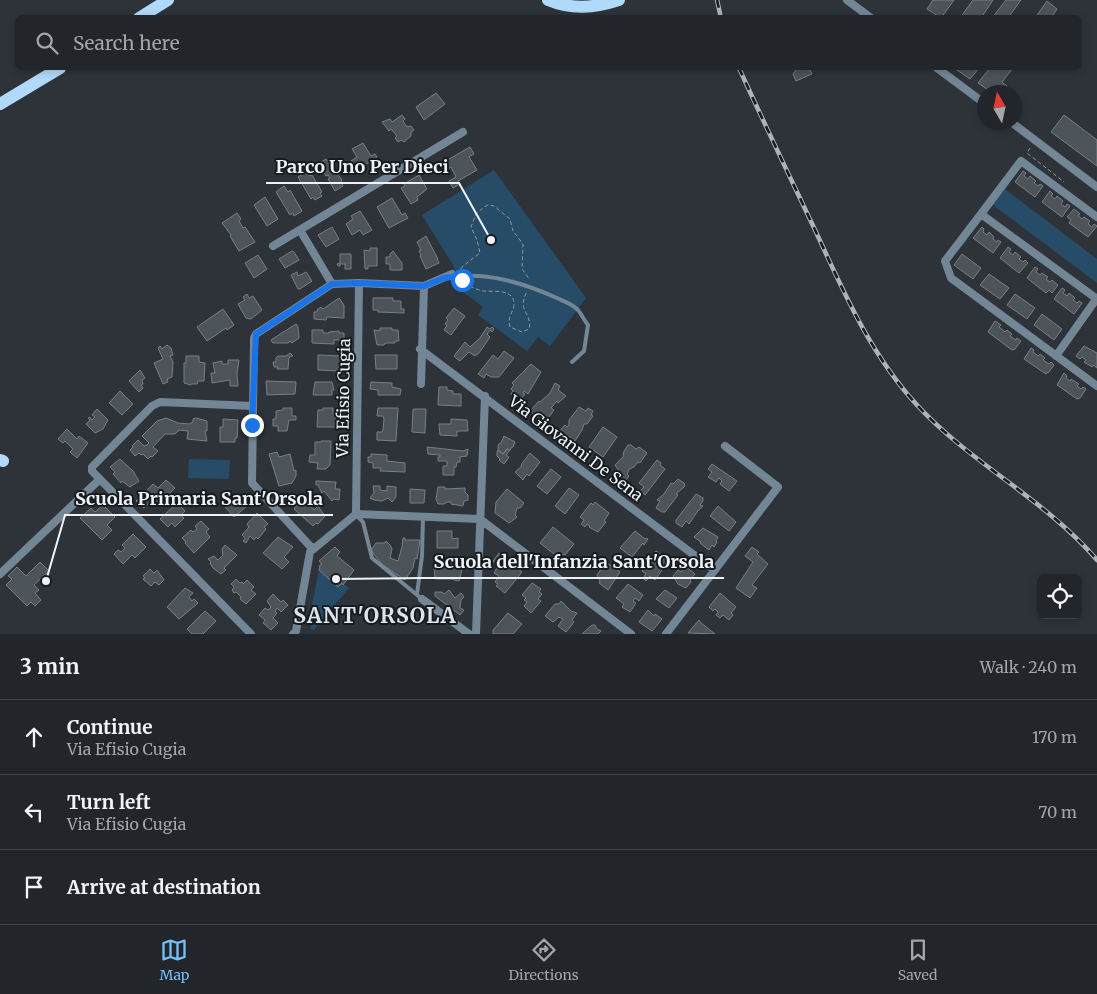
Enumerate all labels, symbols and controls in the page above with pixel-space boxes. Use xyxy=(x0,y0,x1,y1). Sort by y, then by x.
search box xyxy=(15,15,1082,70)
icon: search xyxy=(33,29,61,57)
text: Search here xyxy=(73,31,180,55)
north arrow xyxy=(977,85,1022,130)
callout: Parco Uno Per Dieci xyxy=(266,150,459,183)
text: Parco Uno Per Dieci xyxy=(275,155,449,178)
route start xyxy=(451,269,474,292)
street label: Via Efisio Cugia xyxy=(332,338,354,459)
street label: Via Giovanni De Sena xyxy=(504,390,648,505)
route end xyxy=(241,414,264,437)
callout: Scuola Primaria Sant'Orsola xyxy=(65,482,333,515)
text: Scuola Primaria Sant'Orsola xyxy=(75,487,323,510)
callout: Scuola dell'Infanzia Sant'Orsola xyxy=(423,545,724,578)
text: Scuola dell'Infanzia Sant'Orsola xyxy=(434,550,714,573)
map controls xyxy=(1037,574,1082,619)
button: locate xyxy=(1037,574,1082,619)
district label: SANT'ORSOLA xyxy=(293,602,457,629)
text: 3 min xyxy=(20,653,79,680)
text: Walk · 240 m xyxy=(980,657,1077,677)
text: Continue xyxy=(67,715,153,739)
icon: ahead xyxy=(20,723,48,751)
text: 170 m xyxy=(1032,727,1077,747)
text: Via Efisio Cugia xyxy=(67,739,186,759)
text: Turn left xyxy=(67,790,151,814)
icon: left xyxy=(20,798,48,826)
text: 70 m xyxy=(1038,802,1077,822)
text: Via Efisio Cugia xyxy=(67,814,186,834)
icon: arrive xyxy=(20,873,48,901)
text: Arrive at destination xyxy=(67,875,261,899)
tab: Map xyxy=(160,936,189,984)
tab: Directions xyxy=(509,936,579,984)
tab: Saved xyxy=(898,936,937,984)

